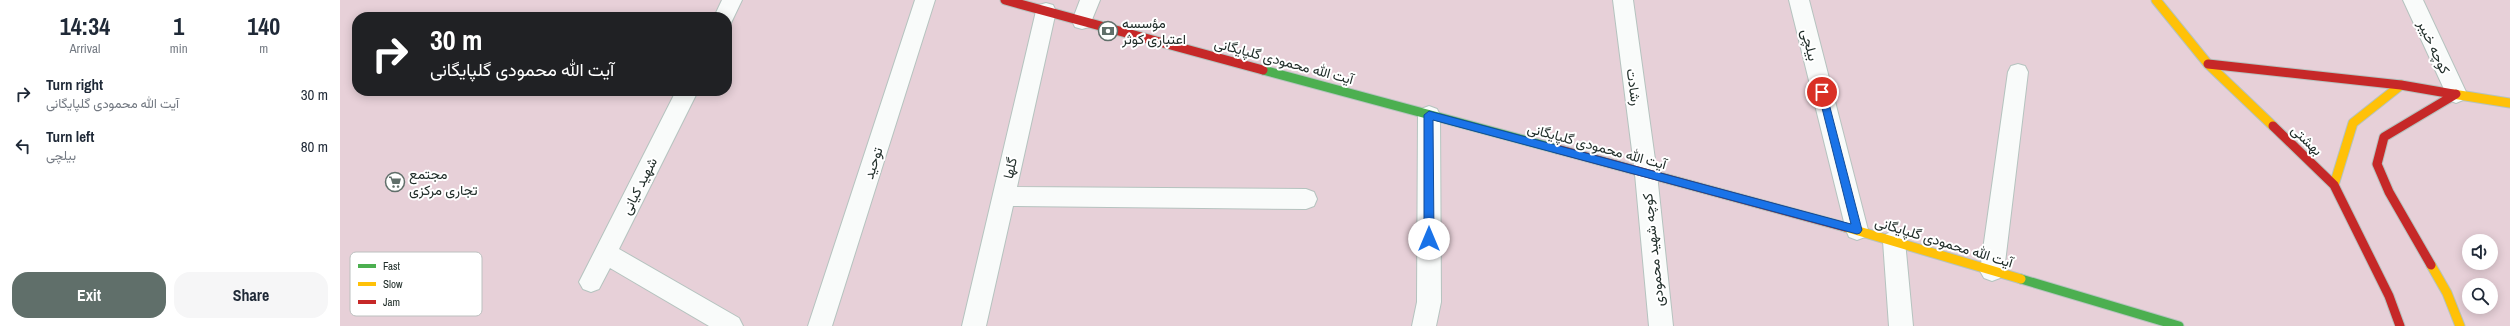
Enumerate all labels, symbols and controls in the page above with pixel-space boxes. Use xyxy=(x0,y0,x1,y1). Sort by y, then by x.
text: 14:34 xyxy=(60,10,110,42)
text: 1 xyxy=(173,10,184,42)
text: 140 xyxy=(247,10,280,42)
place label: مؤسسه اعتباری کوثر xyxy=(1121,14,1186,48)
street label: کوچه خیبر xyxy=(2412,16,2454,77)
bank icon: مؤسسه اعتباری کوثر xyxy=(1097,20,1119,42)
text: 30 m xyxy=(430,21,482,59)
street label: بیلچی xyxy=(1796,27,1823,63)
icon: right xyxy=(364,28,416,80)
street label: آیت الله محمودی گلپایگانی xyxy=(1212,34,1357,90)
text: Arrival xyxy=(70,40,100,57)
text: min xyxy=(170,40,188,57)
text: m xyxy=(259,40,268,57)
text: آیت الله محمودی گلپایگانی xyxy=(430,57,614,82)
street label: رشادت xyxy=(1622,67,1646,107)
text: Turn right xyxy=(46,74,103,95)
pin xyxy=(1805,75,1839,109)
icon: arrive xyxy=(1811,81,1833,103)
icon: right xyxy=(12,83,34,105)
text: 30 m xyxy=(301,84,328,105)
text: آیت الله محمودی گلپایگانی xyxy=(46,95,179,112)
street label: آیت الله محمودی گلپایگانی xyxy=(1525,119,1670,175)
street label: بهشتی xyxy=(2287,121,2327,159)
text: Turn left xyxy=(46,126,94,147)
icon: left xyxy=(12,135,34,157)
text: 80 m xyxy=(301,136,328,157)
street label: توحید xyxy=(859,145,887,181)
text: بیلچی xyxy=(46,147,76,164)
street label: شهید کیانی xyxy=(617,154,661,218)
street label: گلها xyxy=(999,156,1021,180)
place label: مجتمع تجاری مرکزی xyxy=(409,165,477,199)
supermarket icon: مجتمع تجاری مرکزی xyxy=(384,171,406,193)
street label: کوچه شهید محمودی xyxy=(1638,192,1669,308)
street label: آیت الله محمودی گلپایگانی xyxy=(1873,212,2017,273)
position arrow xyxy=(1408,218,1450,260)
map controls xyxy=(2462,234,2498,314)
button: sound xyxy=(2462,234,2498,270)
legend xyxy=(350,252,482,316)
text: Fast xyxy=(383,259,401,273)
button: Exit xyxy=(12,272,166,318)
button: Share xyxy=(174,272,328,318)
text: Slow xyxy=(383,277,403,291)
button: search xyxy=(2462,278,2498,314)
text: Jam xyxy=(383,295,400,309)

